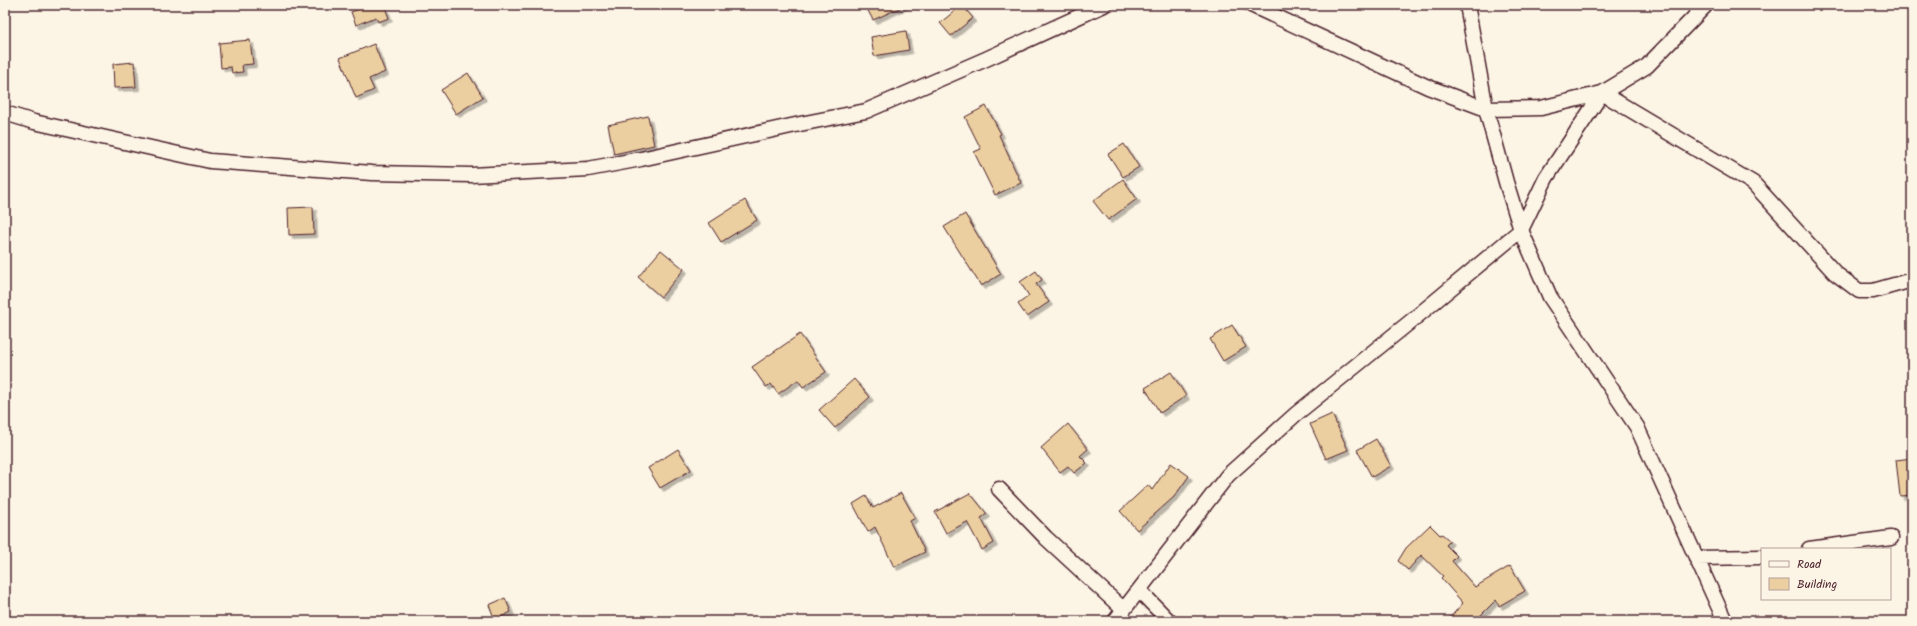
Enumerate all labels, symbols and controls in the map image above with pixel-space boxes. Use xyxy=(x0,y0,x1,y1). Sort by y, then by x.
legend xyxy=(1761,548,1891,600)
text: Road xyxy=(1797,555,1822,574)
text: Building xyxy=(1797,575,1837,594)

